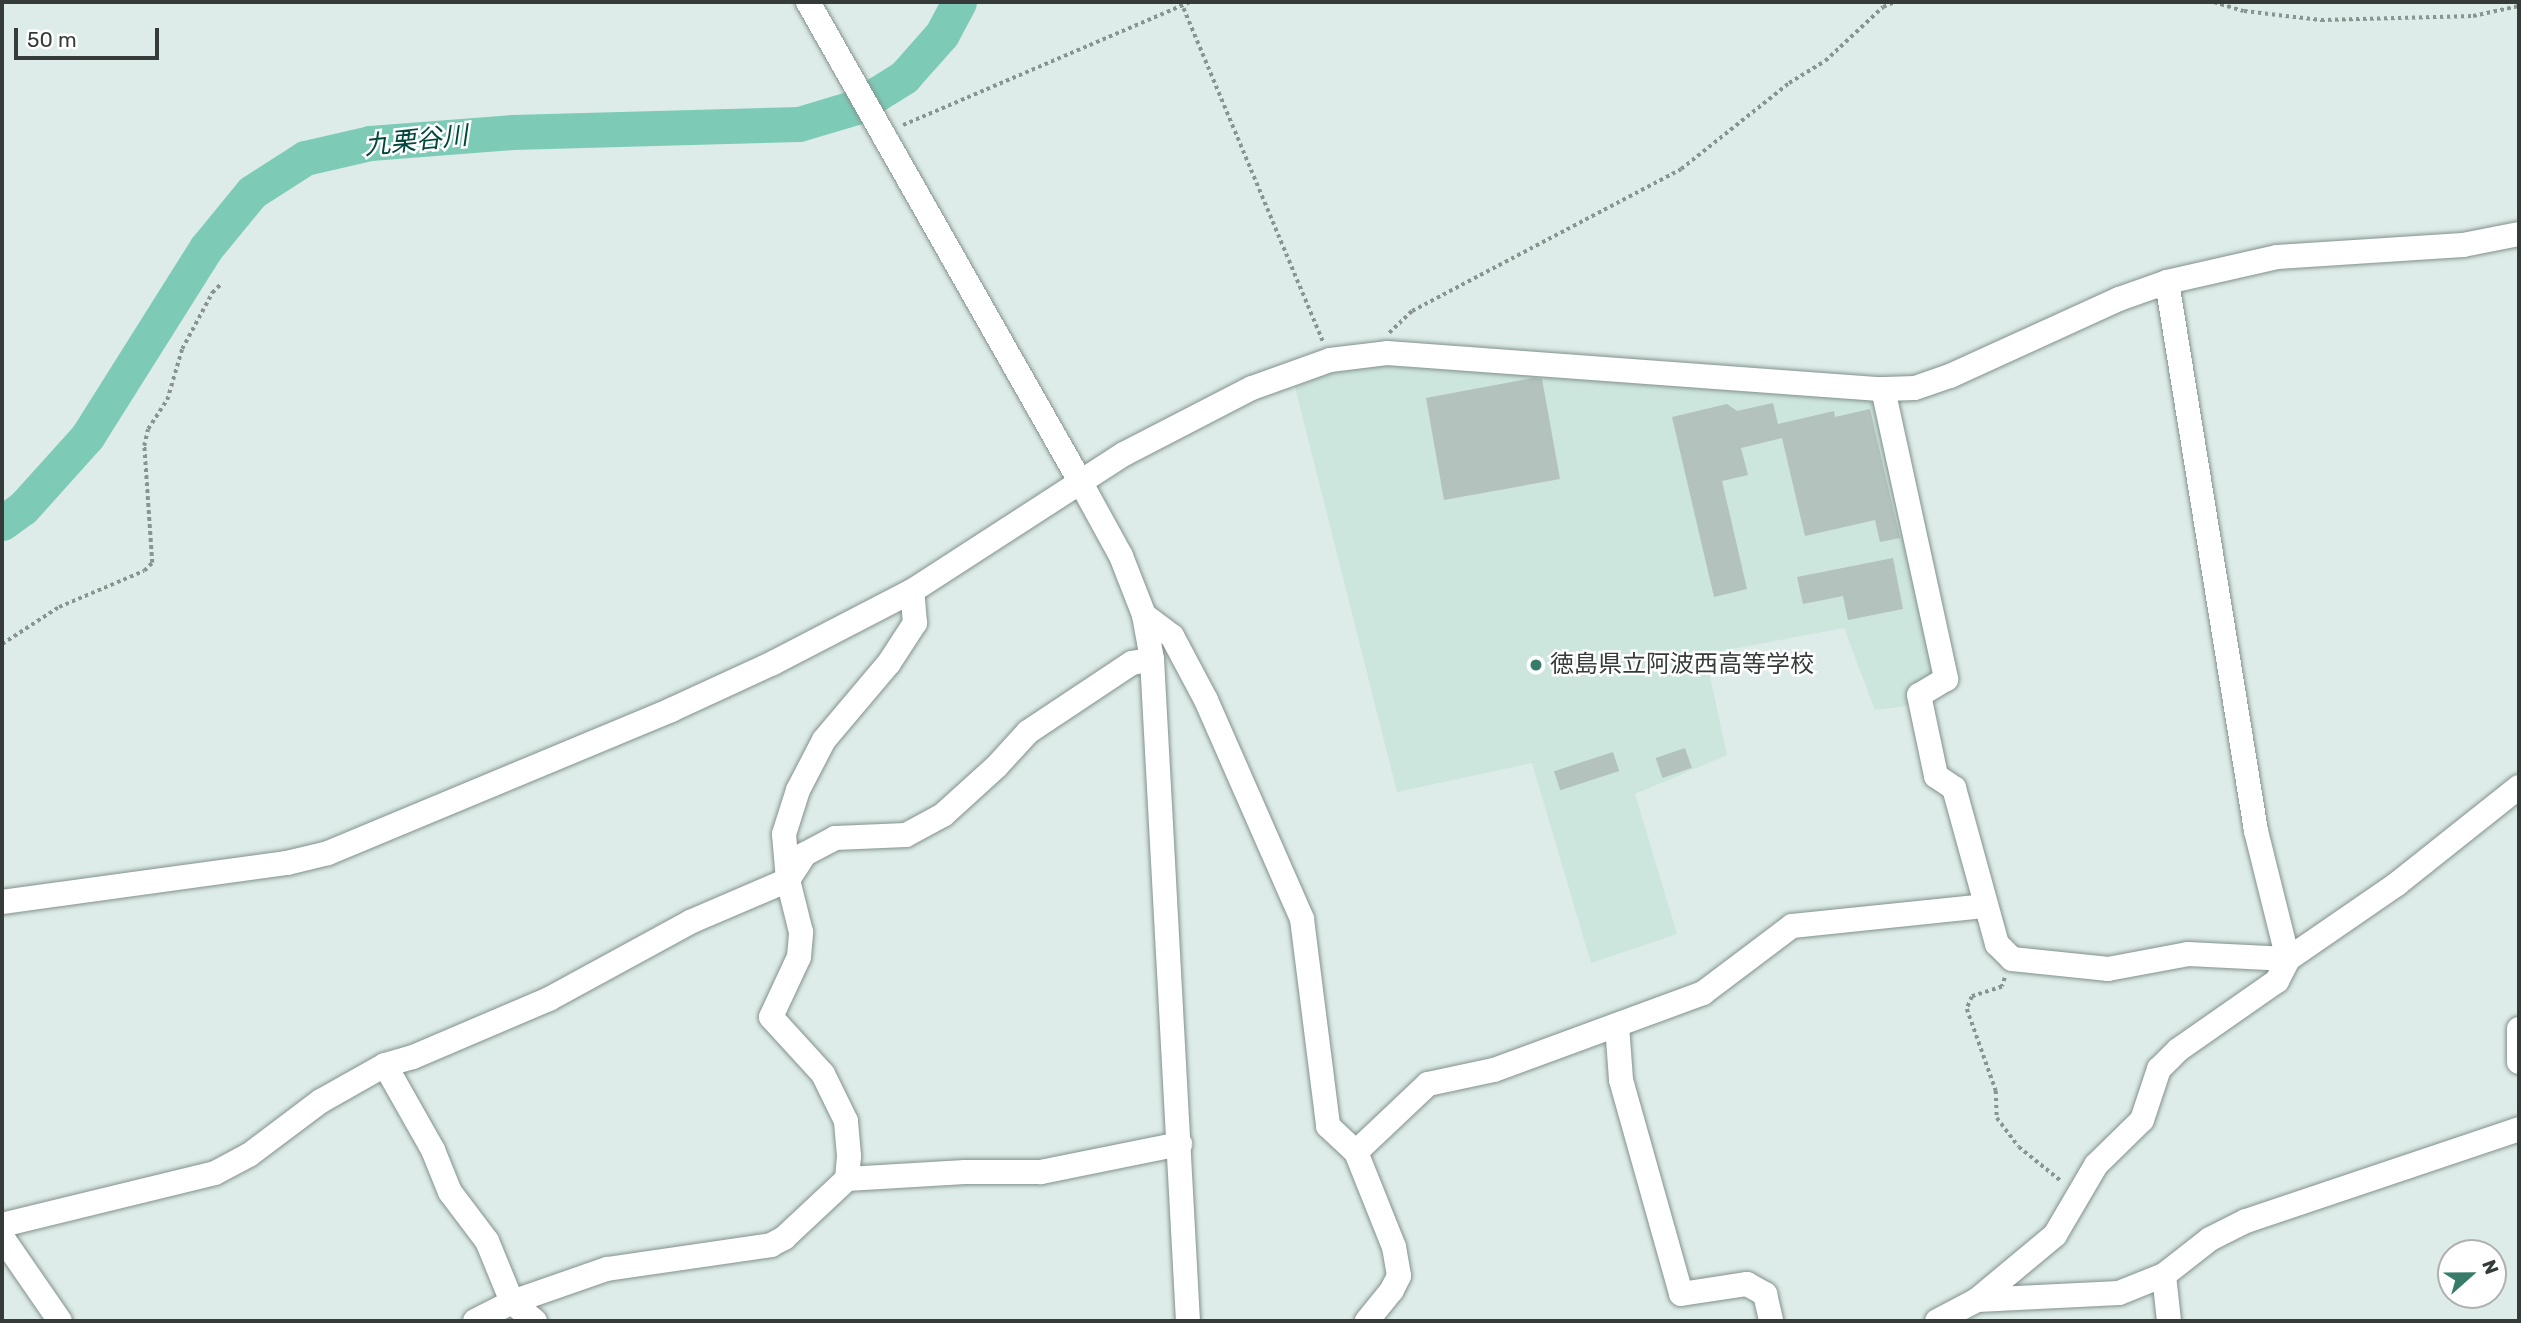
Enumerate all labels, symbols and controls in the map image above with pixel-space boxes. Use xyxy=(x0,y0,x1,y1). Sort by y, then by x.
scale bar xyxy=(18,14,163,58)
text: 50 m xyxy=(27,27,77,52)
water label: 九栗谷川 xyxy=(363,120,469,162)
place label: 徳島県立阿波西高等学校 xyxy=(1550,651,1814,679)
marker: 徳島県立阿波西高等学校 xyxy=(1528,657,1544,673)
north arrow xyxy=(2437,1239,2507,1309)
text: N xyxy=(2477,1257,2503,1278)

